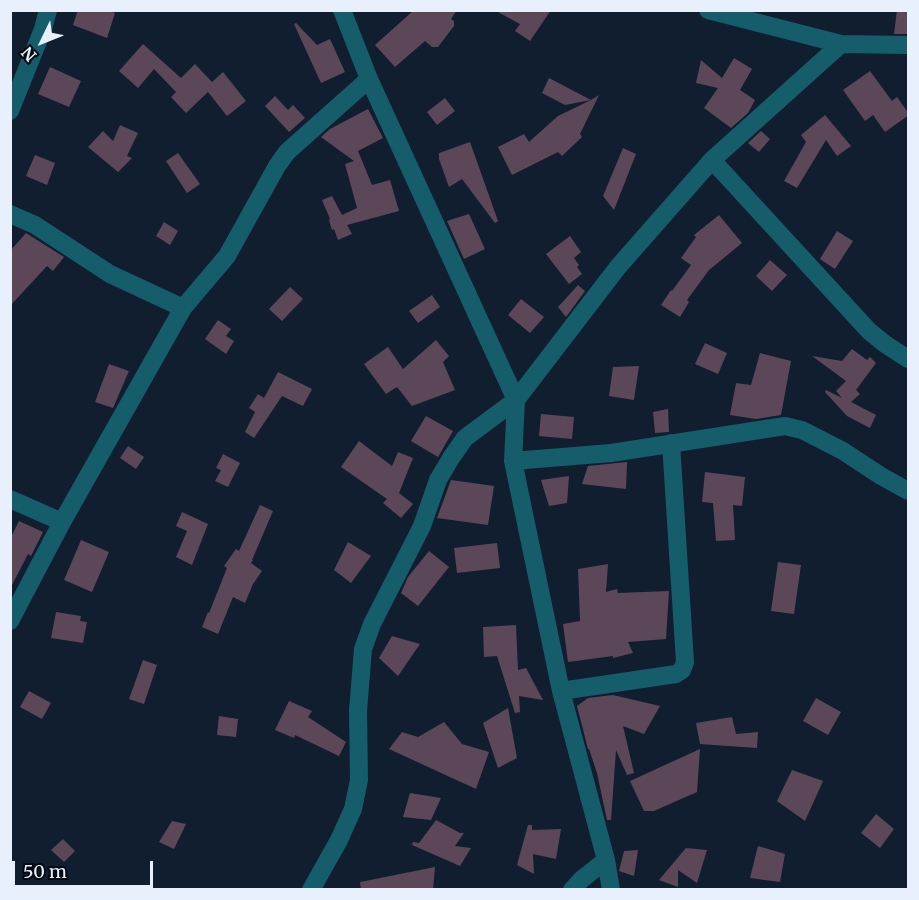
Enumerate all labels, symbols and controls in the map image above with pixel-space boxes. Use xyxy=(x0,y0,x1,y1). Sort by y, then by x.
north arrow xyxy=(12,12,72,72)
text: N xyxy=(17,43,40,66)
scale bar xyxy=(15,849,156,887)
text: 50 m xyxy=(23,860,67,883)

